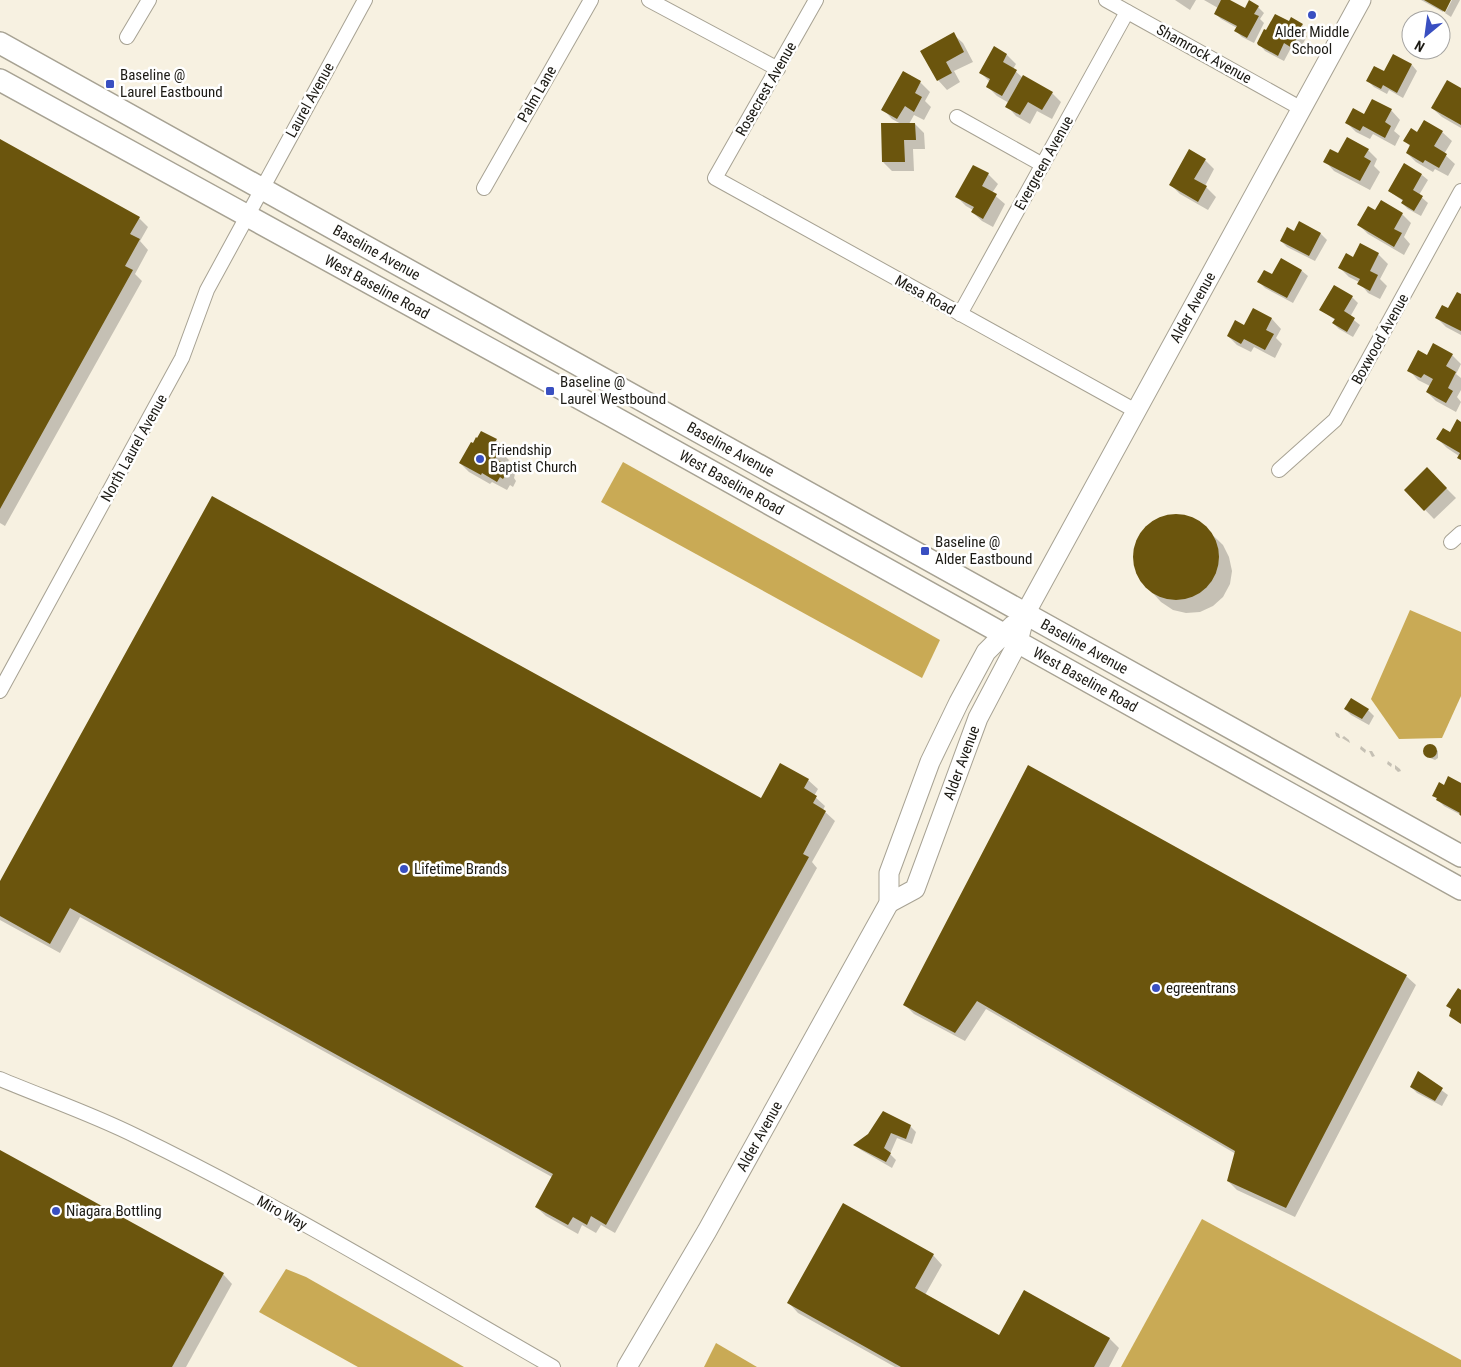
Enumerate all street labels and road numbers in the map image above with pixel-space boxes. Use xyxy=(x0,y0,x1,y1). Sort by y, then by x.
street label: Shamrock Avenue xyxy=(1153,20,1255,88)
street label: Rosecrest Avenue xyxy=(732,39,800,139)
street label: Laurel Avenue xyxy=(282,59,338,141)
street label: Palm Lane xyxy=(514,63,560,125)
street label: Evergreen Avenue xyxy=(1011,113,1077,213)
street label: Baseline Avenue xyxy=(330,221,423,284)
street label: West Baseline Road xyxy=(321,251,433,323)
street label: Alder Avenue xyxy=(1166,269,1219,346)
street label: Mesa Road xyxy=(892,271,958,319)
street label: Boxwood Avenue xyxy=(1348,290,1412,388)
street label: North Laurel Avenue xyxy=(97,391,171,505)
street label: Baseline Avenue xyxy=(684,418,777,481)
street label: West Baseline Road xyxy=(676,446,787,519)
street label: Baseline Avenue xyxy=(1038,615,1131,678)
street label: West Baseline Road xyxy=(1030,643,1141,716)
street label: Alder Avenue xyxy=(940,723,983,802)
street label: Alder Avenue xyxy=(733,1098,786,1175)
street label: Miro Way xyxy=(254,1192,310,1234)

